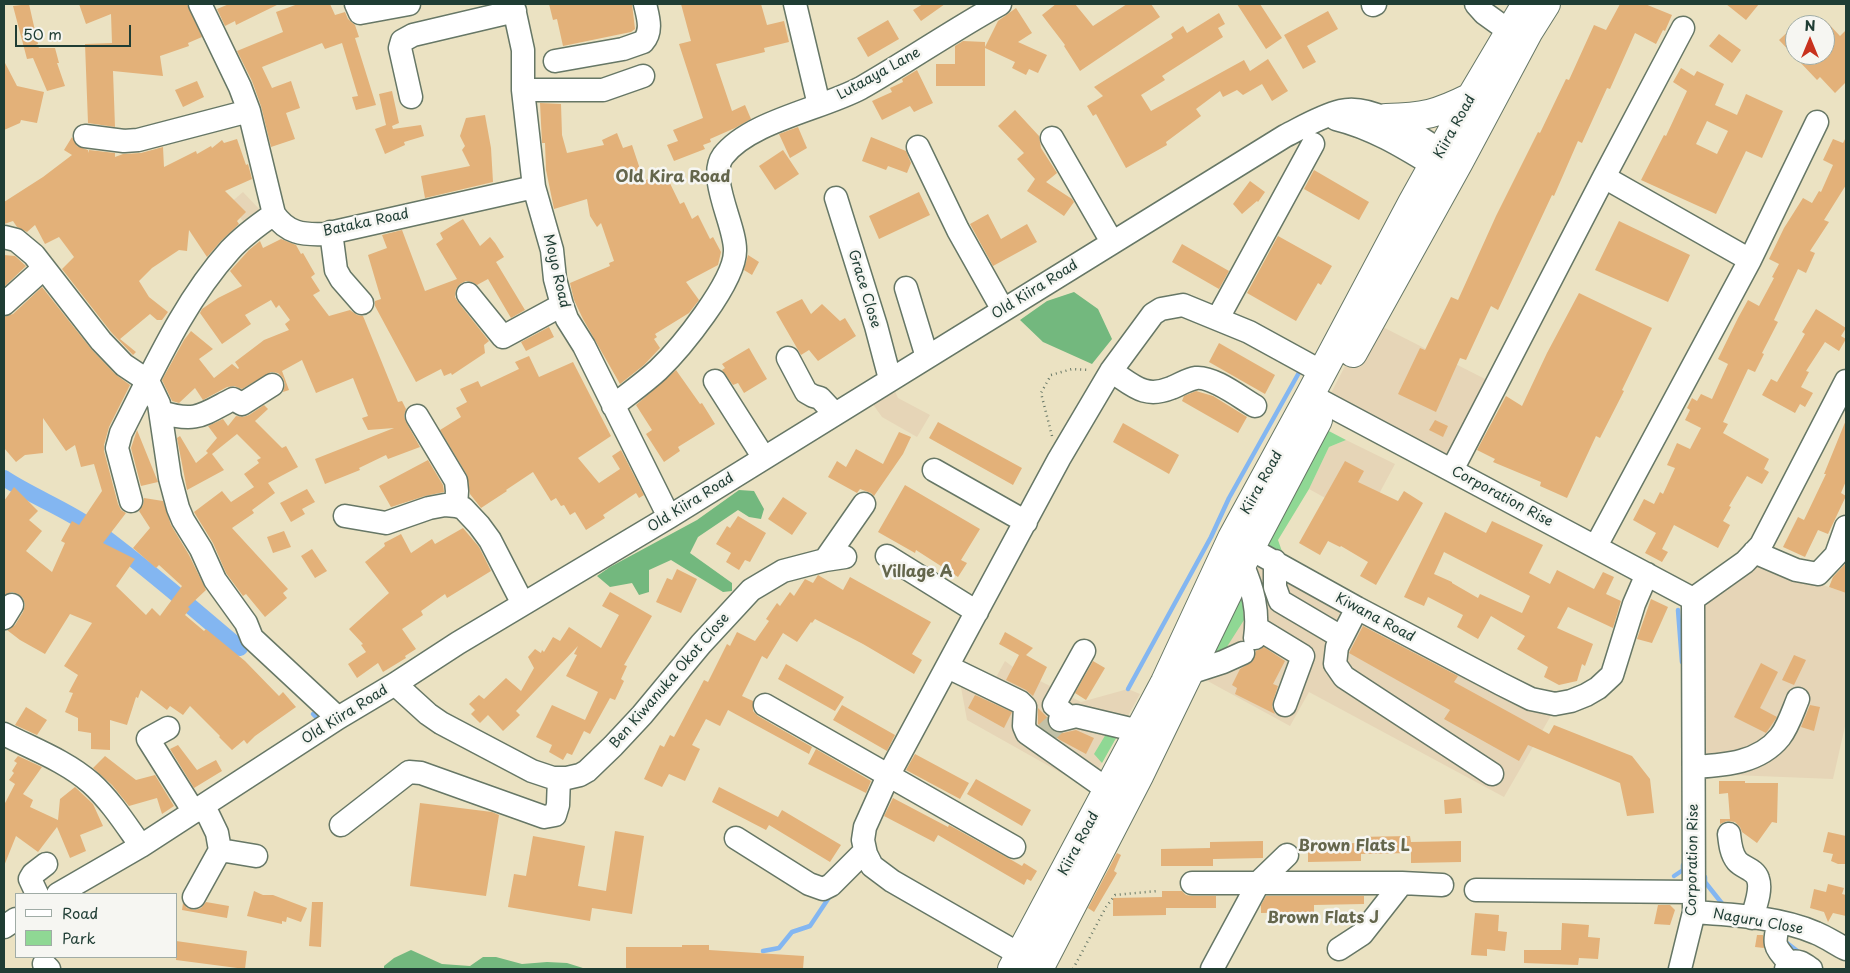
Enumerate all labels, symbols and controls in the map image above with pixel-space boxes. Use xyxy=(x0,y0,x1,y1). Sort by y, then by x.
scale bar xyxy=(18,15,134,47)
north arrow xyxy=(1785,15,1835,65)
text: N xyxy=(1804,15,1816,36)
text: 50 m xyxy=(23,22,62,45)
street label: Lutaaya Lane xyxy=(834,44,924,104)
street label: Kiira Road xyxy=(1431,92,1479,162)
district label: Old Kira Road xyxy=(616,168,730,188)
street label: Bataka Road xyxy=(322,206,410,240)
street label: Moyo Road xyxy=(539,232,573,310)
street label: Grace Close xyxy=(844,248,884,330)
street label: Old Kiira Road xyxy=(989,257,1081,323)
street label: Kiira Road xyxy=(1238,448,1286,518)
street label: Corporation Rise xyxy=(1448,463,1556,531)
street label: Old Kiira Road xyxy=(645,470,737,536)
district label: Village A xyxy=(881,563,953,583)
street label: Kiwana Road xyxy=(1332,590,1418,646)
street label: Ben Kiwanuka Okot Close xyxy=(607,610,733,752)
street label: Old Kiira Road xyxy=(299,682,391,748)
street label: Corporation Rise xyxy=(1684,804,1702,916)
street label: Kiira Road xyxy=(1055,809,1103,879)
district label: Brown Flats L xyxy=(1298,837,1410,857)
legend xyxy=(15,893,178,958)
text: Road xyxy=(62,901,98,924)
street label: Naguru Close xyxy=(1712,906,1804,938)
district label: Brown Flats J xyxy=(1267,909,1379,929)
text: Park xyxy=(62,926,96,949)

